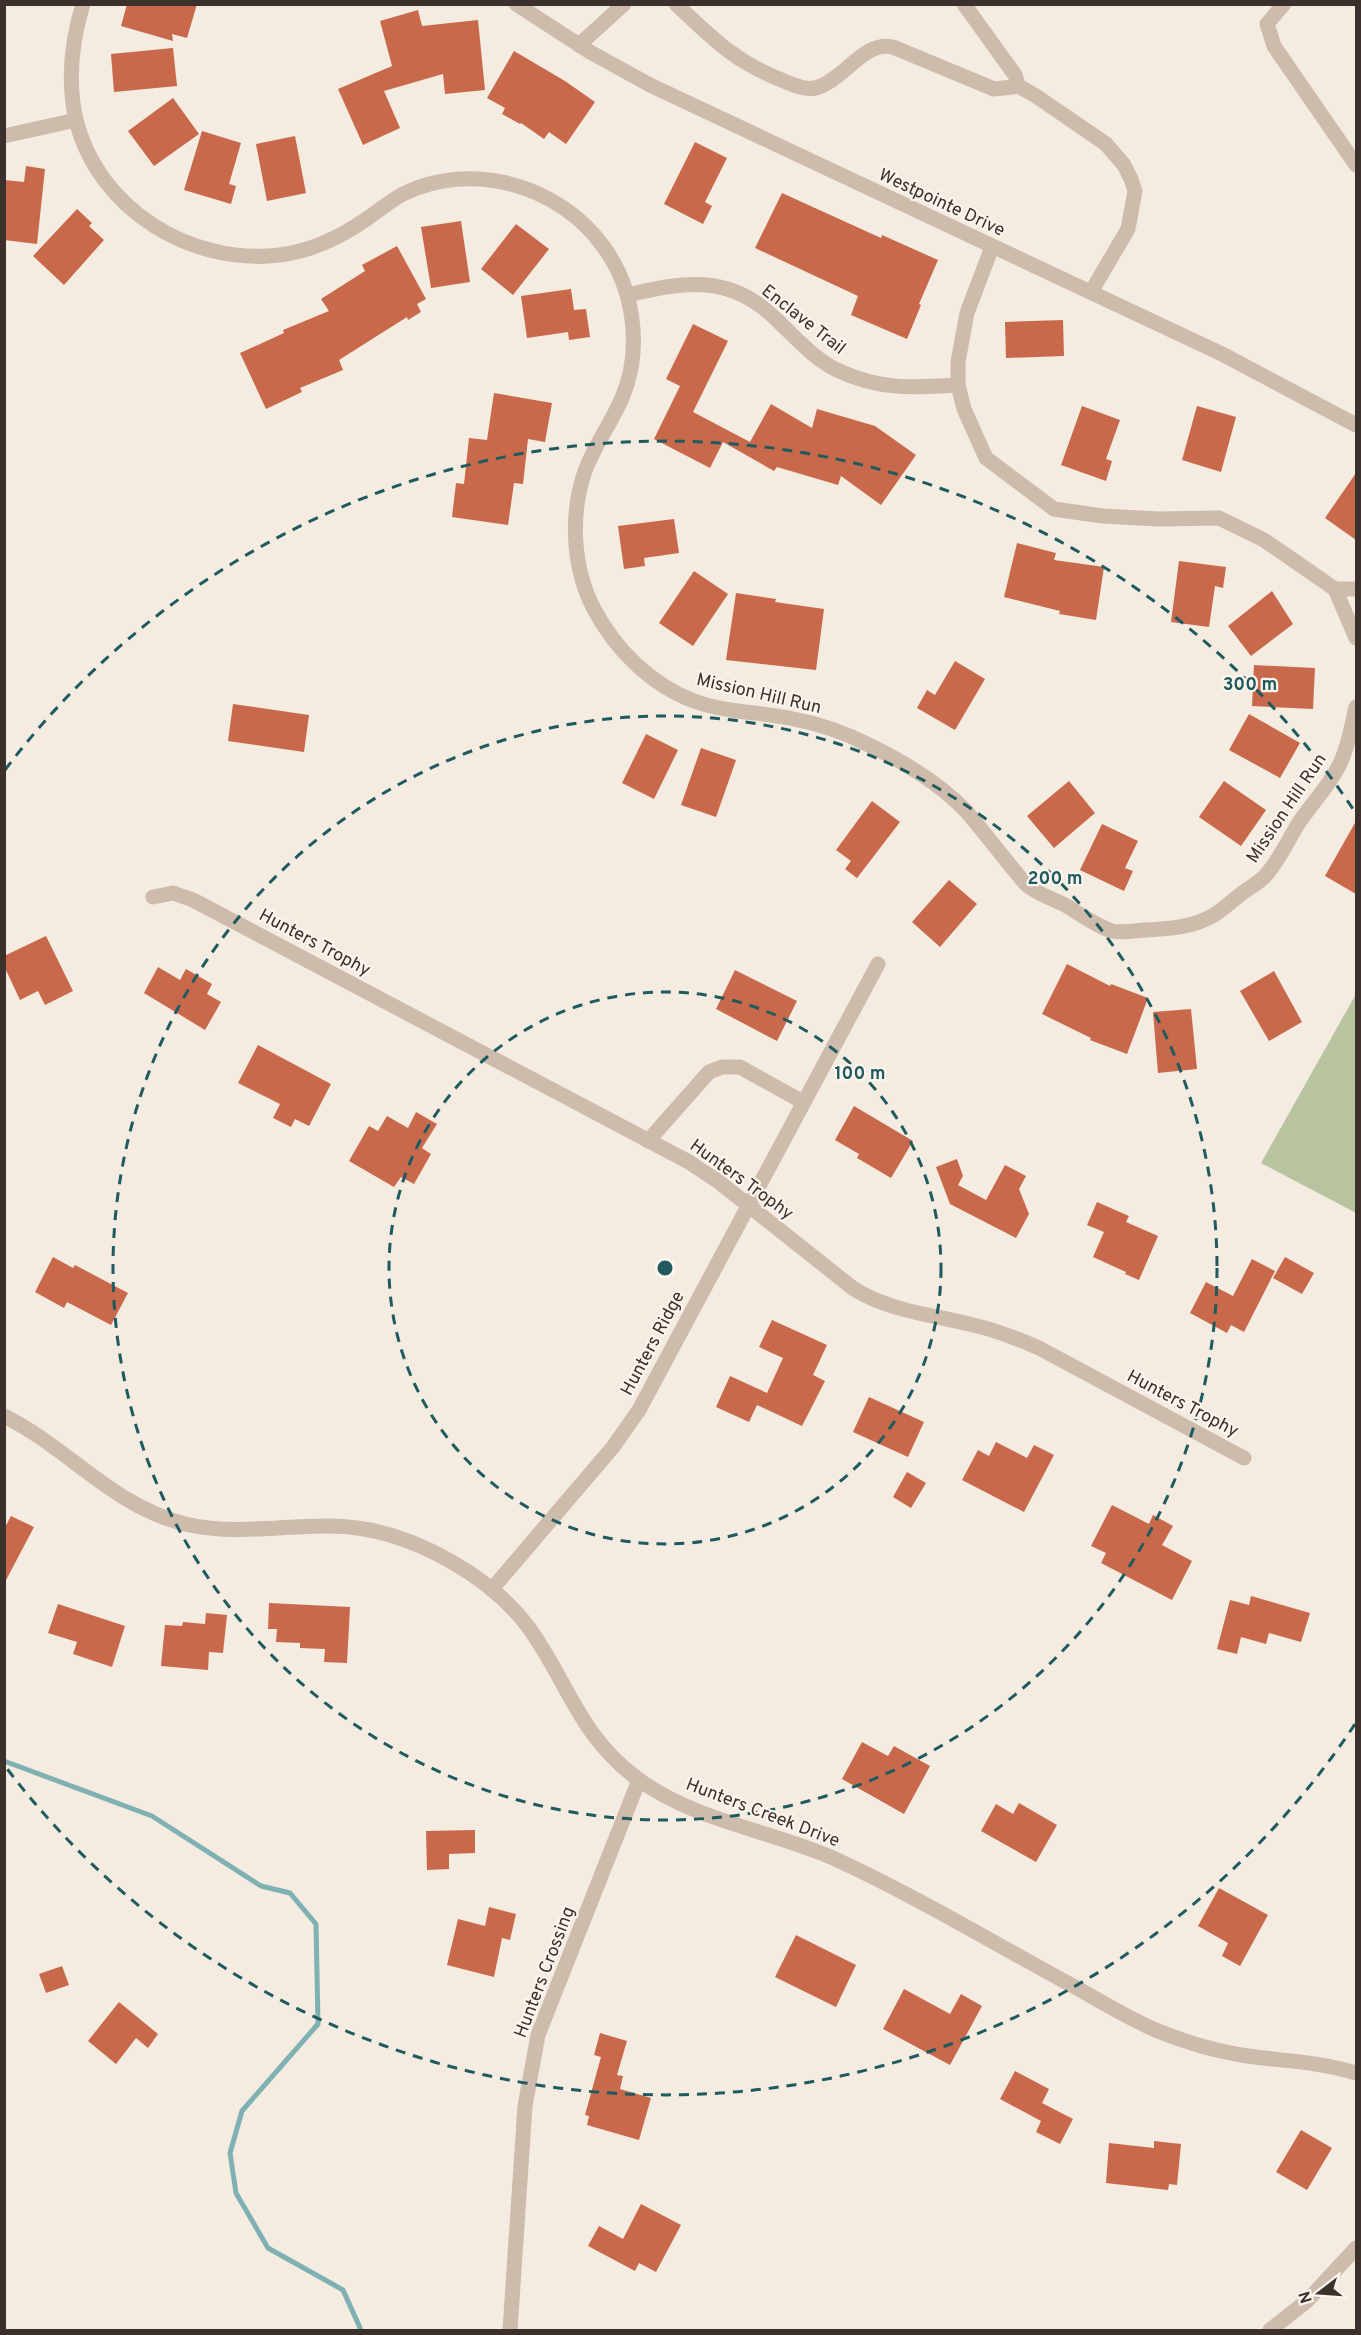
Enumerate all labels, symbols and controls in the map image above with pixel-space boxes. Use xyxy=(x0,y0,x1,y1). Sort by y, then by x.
street label: Westpointe Drive xyxy=(875,164,1008,243)
street label: Enclave Trail xyxy=(756,280,850,360)
street label: Mission Hill Run xyxy=(694,669,823,720)
text: 300 m xyxy=(1223,674,1277,697)
street label: Mission Hill Run xyxy=(1242,749,1332,868)
text: 200 m xyxy=(1027,868,1083,891)
street label: Hunters Trophy xyxy=(255,904,374,982)
text: 100 m xyxy=(834,1063,886,1086)
street label: Hunters Trophy xyxy=(685,1135,798,1226)
centre of rings xyxy=(655,1258,675,1278)
street label: Hunters Ridge xyxy=(616,1287,690,1400)
street label: Hunters Trophy xyxy=(1123,1365,1242,1443)
street label: Hunters Creek Drive xyxy=(682,1773,843,1853)
street label: Hunters Crossing xyxy=(510,1904,581,2041)
north arrow xyxy=(1289,2263,1349,2323)
text: N xyxy=(1295,2288,1318,2305)

